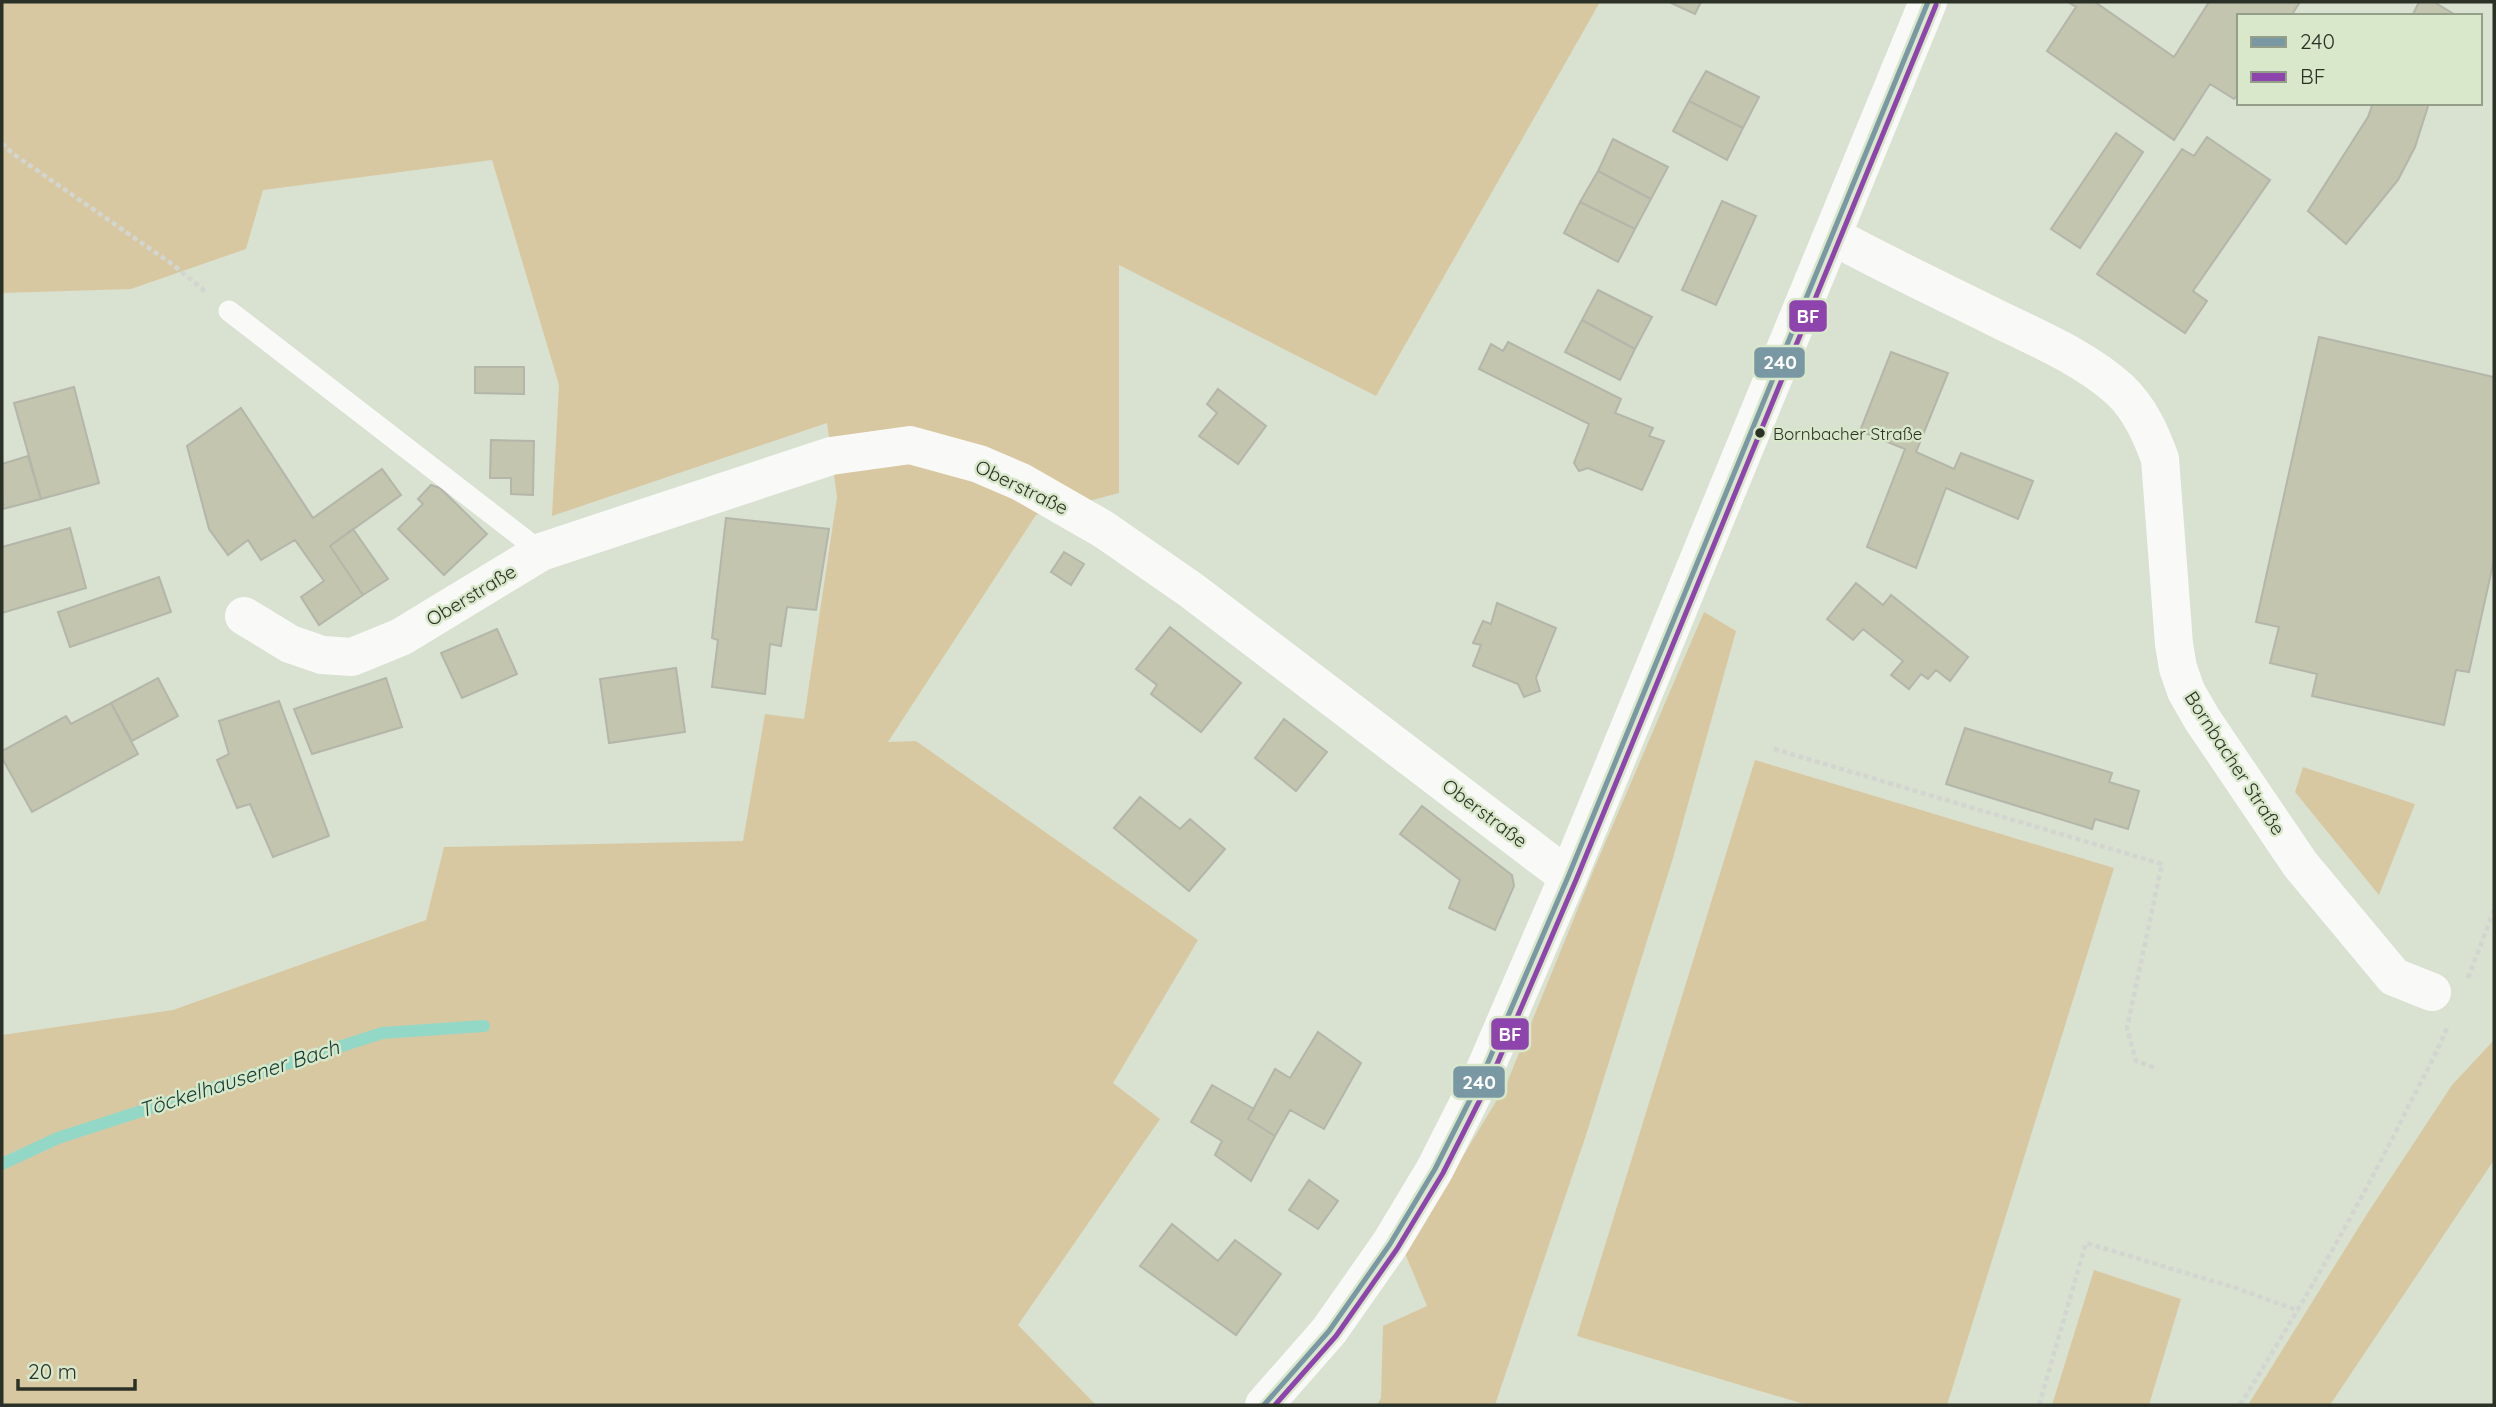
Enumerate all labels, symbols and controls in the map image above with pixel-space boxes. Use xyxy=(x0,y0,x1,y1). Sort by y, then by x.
legend xyxy=(2237,14,2482,105)
text: 240 xyxy=(2300,28,2335,54)
text: BF xyxy=(2300,63,2326,89)
line badge: BF xyxy=(1788,299,1828,333)
text: BF xyxy=(1796,304,1820,328)
line badge: 240 xyxy=(1753,346,1806,379)
text: 240 xyxy=(1763,350,1797,374)
place label: Bornbacher Straße xyxy=(1773,423,1922,444)
marker: Bornbacher Straße xyxy=(1753,426,1767,440)
street label: Oberstraße xyxy=(972,454,1072,520)
street label: Oberstraße xyxy=(422,559,520,631)
street label: Bornbacher Straße xyxy=(2179,686,2291,840)
street label: Oberstraße xyxy=(1438,773,1532,853)
line badge: BF xyxy=(1490,1017,1530,1051)
text: BF xyxy=(1498,1022,1522,1046)
water label: Töckelhausener Bach xyxy=(135,1033,343,1123)
line badge: 240 xyxy=(1452,1065,1506,1099)
text: 240 xyxy=(1462,1070,1496,1094)
scale bar xyxy=(18,1348,135,1392)
text: 20 m xyxy=(28,1358,77,1384)

